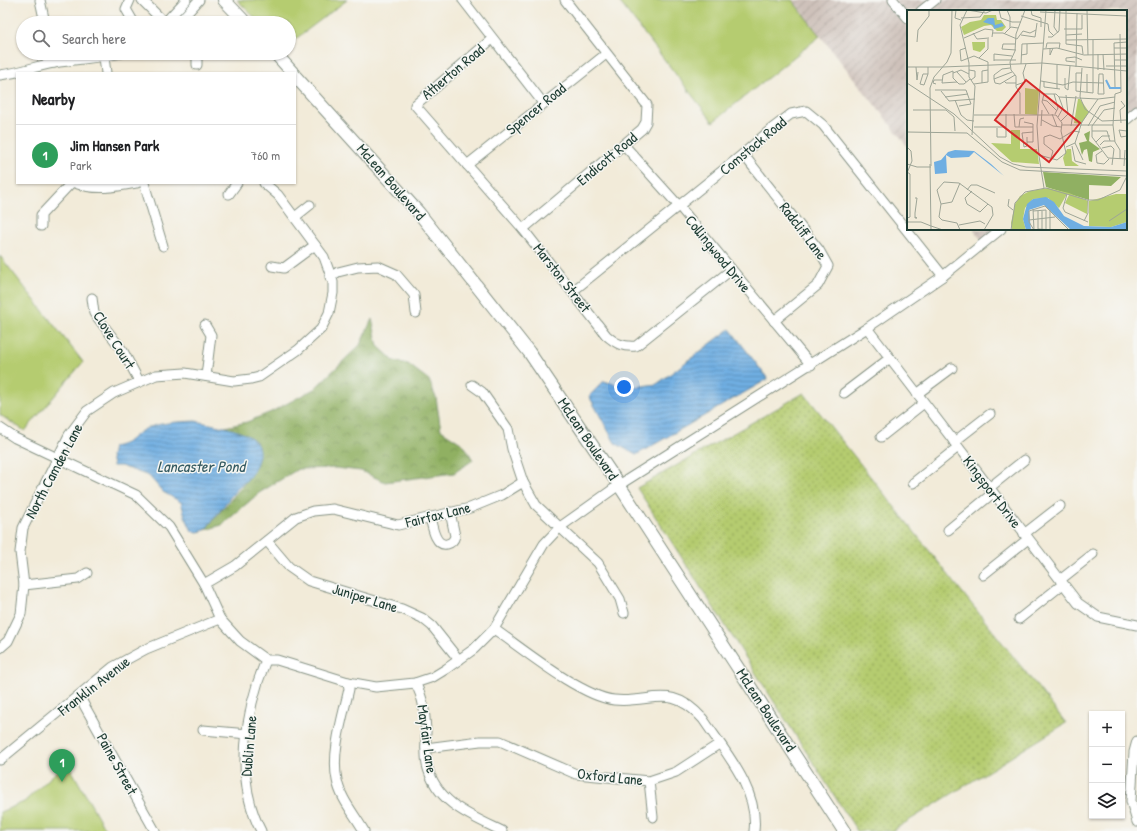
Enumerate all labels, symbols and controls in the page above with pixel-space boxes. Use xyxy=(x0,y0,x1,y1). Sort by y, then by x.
inset map xyxy=(907,10,1127,230)
search box xyxy=(16,16,296,60)
icon: search xyxy=(30,27,52,49)
text: Search here xyxy=(62,28,126,49)
street label: Atherton Road xyxy=(417,39,489,104)
street label: Spencer Road xyxy=(501,78,570,139)
text: Nearby xyxy=(32,87,75,110)
street label: Comstock Road xyxy=(715,111,791,180)
street label: Endicott Road xyxy=(572,127,641,190)
text: Jim Hansen Park xyxy=(70,135,159,156)
street label: McLean Boulevard xyxy=(352,139,431,225)
text: 1 xyxy=(43,146,47,164)
text: 760 m xyxy=(251,146,280,164)
text: Park xyxy=(70,156,92,174)
street label: Radcliff Lane xyxy=(775,198,832,264)
street label: Collingwood Drive xyxy=(681,211,756,297)
street label: Marston Street xyxy=(529,239,597,317)
street label: Clove Court xyxy=(88,307,141,374)
your location xyxy=(614,377,634,397)
street label: McLean Boulevard xyxy=(553,393,624,484)
street label: North Camden Lane xyxy=(20,419,88,522)
street label: Kingsport Drive xyxy=(958,451,1027,532)
water label: Lancaster Pond xyxy=(157,455,247,477)
street label: Fairfax Lane xyxy=(402,496,473,533)
street label: Juniper Lane xyxy=(330,578,401,617)
street label: Franklin Avenue xyxy=(53,651,134,721)
street label: McLean Boulevard xyxy=(732,664,801,756)
street label: Mayfair Lane xyxy=(412,703,443,775)
map controls xyxy=(1089,711,1125,819)
button: + xyxy=(1089,711,1125,747)
street label: Dublin Lane xyxy=(235,715,262,777)
street label: Paine Street xyxy=(92,729,143,799)
button: − xyxy=(1089,747,1125,783)
pin: 1 xyxy=(49,749,75,782)
street label: Oxford Lane xyxy=(576,763,644,790)
button: layers xyxy=(1089,783,1125,819)

